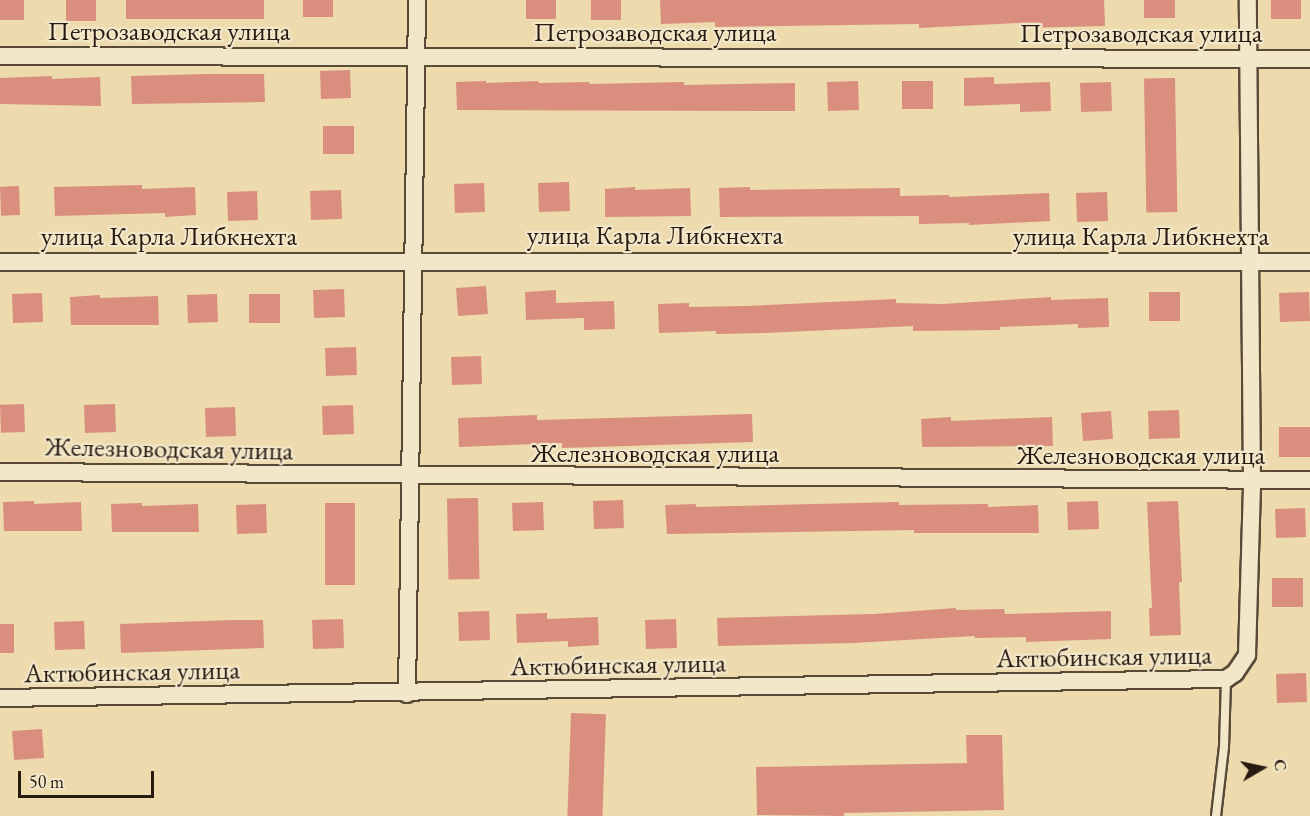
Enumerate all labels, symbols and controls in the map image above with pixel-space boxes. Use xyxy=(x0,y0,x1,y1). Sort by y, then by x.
street label: Петрозаводская улица xyxy=(48,15,290,47)
street label: Петрозаводская улица xyxy=(534,16,776,48)
street label: Петрозаводская улица xyxy=(1020,17,1262,49)
street label: улица Карла Либкнехта xyxy=(527,219,783,251)
street label: улица Карла Либкнехта xyxy=(41,220,297,252)
street label: улица Карла Либкнехта xyxy=(1013,220,1269,252)
street label: Железноводская улица xyxy=(44,430,294,466)
street label: Железноводская улица xyxy=(531,437,779,469)
street label: Железноводская улица xyxy=(1017,439,1265,471)
street label: Актюбинская улица xyxy=(996,638,1212,674)
street label: Актюбинская улица xyxy=(510,646,726,682)
street label: Актюбинская улица xyxy=(24,653,240,689)
north arrow xyxy=(1232,738,1292,798)
text: С xyxy=(1269,758,1292,772)
scale bar xyxy=(21,759,158,797)
text: 50 m xyxy=(29,770,64,793)

